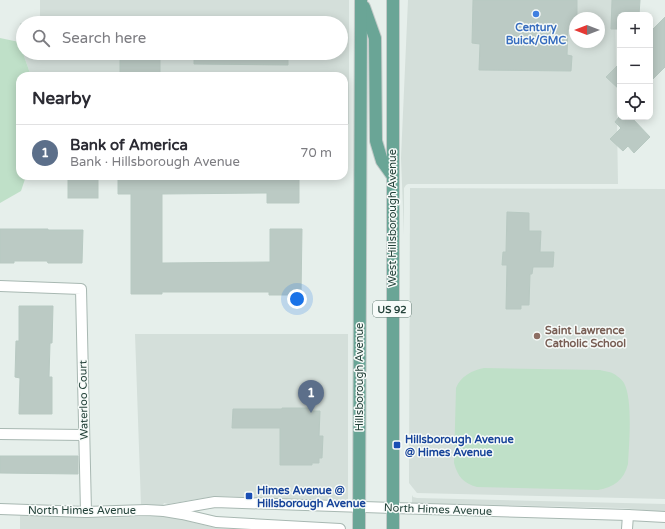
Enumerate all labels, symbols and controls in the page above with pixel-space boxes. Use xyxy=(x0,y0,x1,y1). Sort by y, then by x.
marker: Century Buick/GMC xyxy=(531,9,541,19)
north arrow xyxy=(569,12,605,48)
map controls xyxy=(617,12,653,120)
button: + xyxy=(617,12,653,48)
search box xyxy=(16,16,348,60)
place label: Century Buick/GMC xyxy=(506,21,567,47)
icon: search xyxy=(30,27,52,49)
text: Search here xyxy=(62,29,146,47)
button: − xyxy=(617,48,653,84)
button: locate xyxy=(617,84,653,120)
text: Nearby xyxy=(32,88,91,109)
text: Bank of America xyxy=(70,136,188,154)
text: 1 xyxy=(41,145,49,161)
text: 70 m xyxy=(300,145,332,161)
street label: West Hillsborough Avenue xyxy=(386,149,399,287)
text: Bank · Hillsborough Avenue xyxy=(70,154,240,170)
your location xyxy=(287,289,307,309)
road number: US 92 xyxy=(373,301,411,317)
street label: Hillsborough Avenue xyxy=(353,323,366,431)
place label: Saint Lawrence Catholic School xyxy=(545,324,626,350)
marker: Saint Lawrence Catholic School xyxy=(532,331,542,341)
street label: Waterloo Court xyxy=(76,360,91,440)
pin: 1 xyxy=(298,380,324,413)
place label: Hillsborough Avenue @ Himes Avenue xyxy=(405,433,514,459)
marker: Hillsborough Avenue @ Himes Avenue xyxy=(392,440,402,450)
place label: Himes Avenue @ Hillsborough Avenue xyxy=(257,484,366,511)
marker: Himes Avenue @ Hillsborough Avenue xyxy=(244,491,254,501)
street label: North Himes Avenue xyxy=(384,501,492,518)
street label: North Himes Avenue xyxy=(28,504,136,517)

